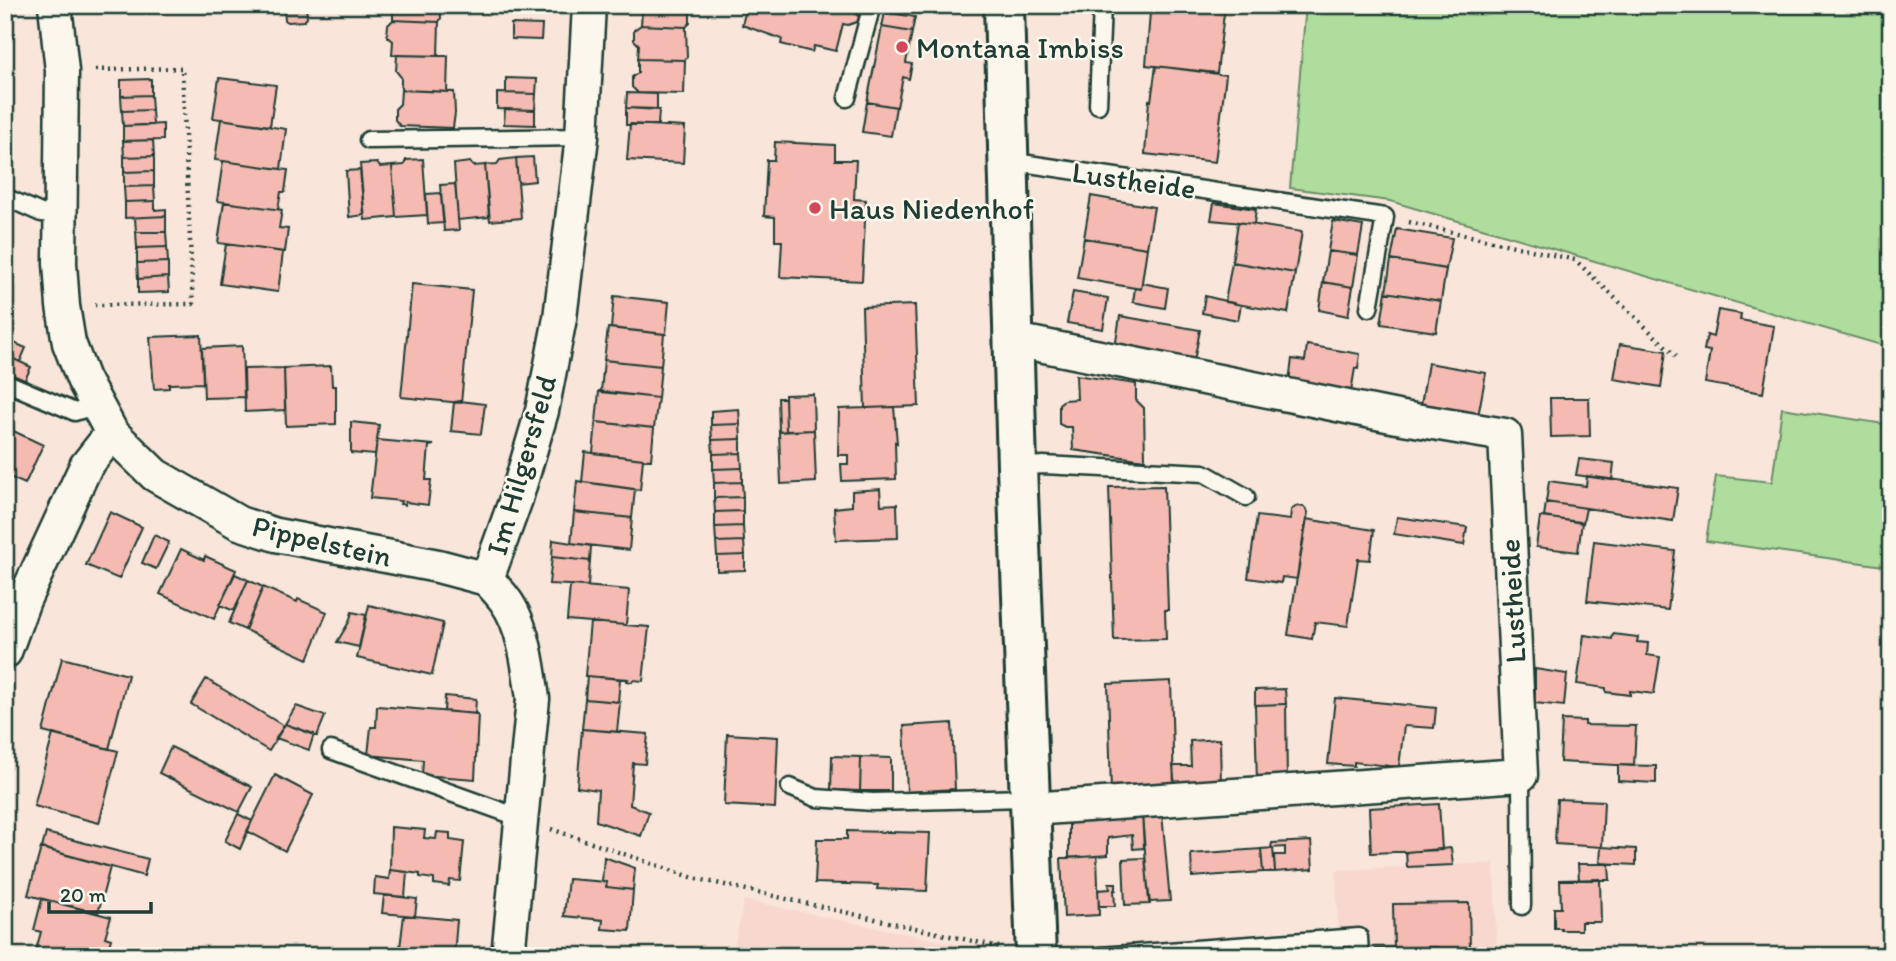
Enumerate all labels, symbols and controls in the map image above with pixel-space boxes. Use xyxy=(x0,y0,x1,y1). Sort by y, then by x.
place label: Montana Imbiss xyxy=(916,29,1124,66)
marker: Montana Imbiss xyxy=(894,39,910,55)
street label: Lustheide xyxy=(1070,153,1198,207)
place label: Haus Niedenhof xyxy=(829,190,1034,227)
marker: Haus Niedenhof xyxy=(807,200,823,216)
street label: Im Hilgersfeld xyxy=(478,371,564,559)
street label: Pippelstein xyxy=(249,507,395,575)
street label: Lustheide xyxy=(1490,538,1534,664)
scale bar xyxy=(49,870,150,914)
text: 20 m xyxy=(60,882,107,907)

